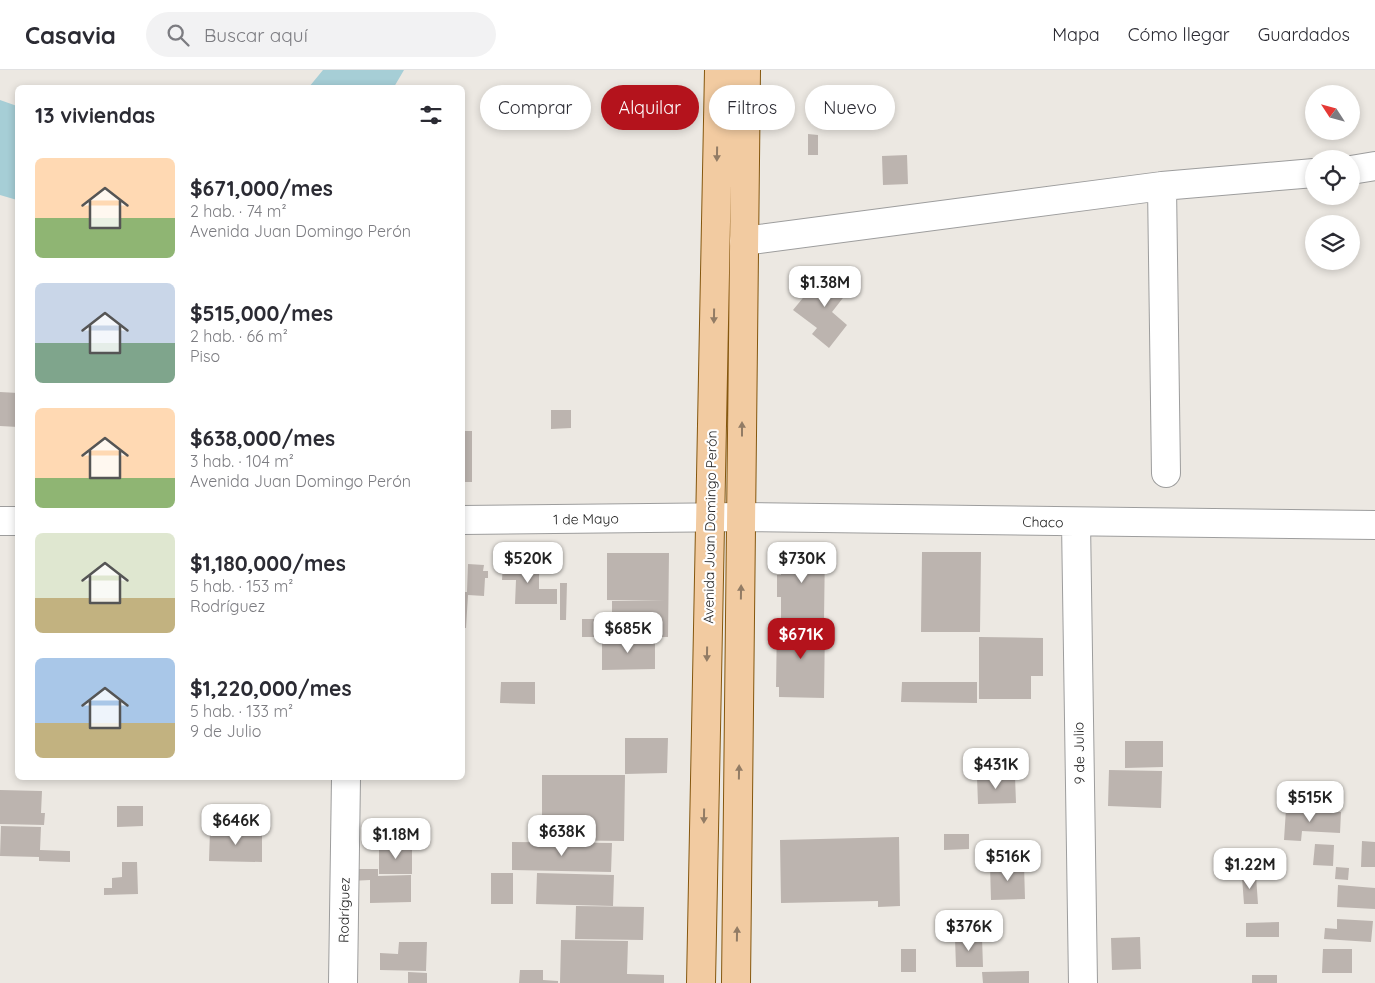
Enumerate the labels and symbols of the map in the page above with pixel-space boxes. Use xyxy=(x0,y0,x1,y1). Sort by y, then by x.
north arrow xyxy=(1305,85,1360,140)
one-way arrow xyxy=(713,146,721,162)
pin: $1.38M xyxy=(784,266,866,308)
one-way arrow xyxy=(710,308,718,324)
one-way arrow xyxy=(739,421,747,437)
street label: Avenida Juan Domingo Perón xyxy=(699,430,721,624)
street label: 1 de Mayo xyxy=(553,509,619,529)
street label: Chaco xyxy=(1022,513,1064,531)
pin: $520K xyxy=(493,542,563,584)
pin: $730K xyxy=(767,542,837,584)
one-way arrow xyxy=(737,584,745,600)
pin: $685K xyxy=(593,612,663,654)
pin: $671K xyxy=(766,618,836,660)
one-way arrow xyxy=(703,646,711,662)
street label: 9 de Julio xyxy=(1069,722,1089,784)
pin: $431K xyxy=(961,748,1031,790)
one-way arrow xyxy=(735,764,743,780)
pin: $515K xyxy=(1275,780,1345,823)
pin: $646K xyxy=(201,804,271,846)
one-way arrow xyxy=(700,808,708,824)
pin: $638K xyxy=(527,814,597,857)
pin: $1.18M xyxy=(355,818,437,860)
pin: $516K xyxy=(973,840,1043,882)
pin: $1.22M xyxy=(1209,848,1291,890)
street label: Rodríguez xyxy=(334,877,354,943)
pin: $376K xyxy=(934,910,1004,952)
one-way arrow xyxy=(733,926,741,942)

